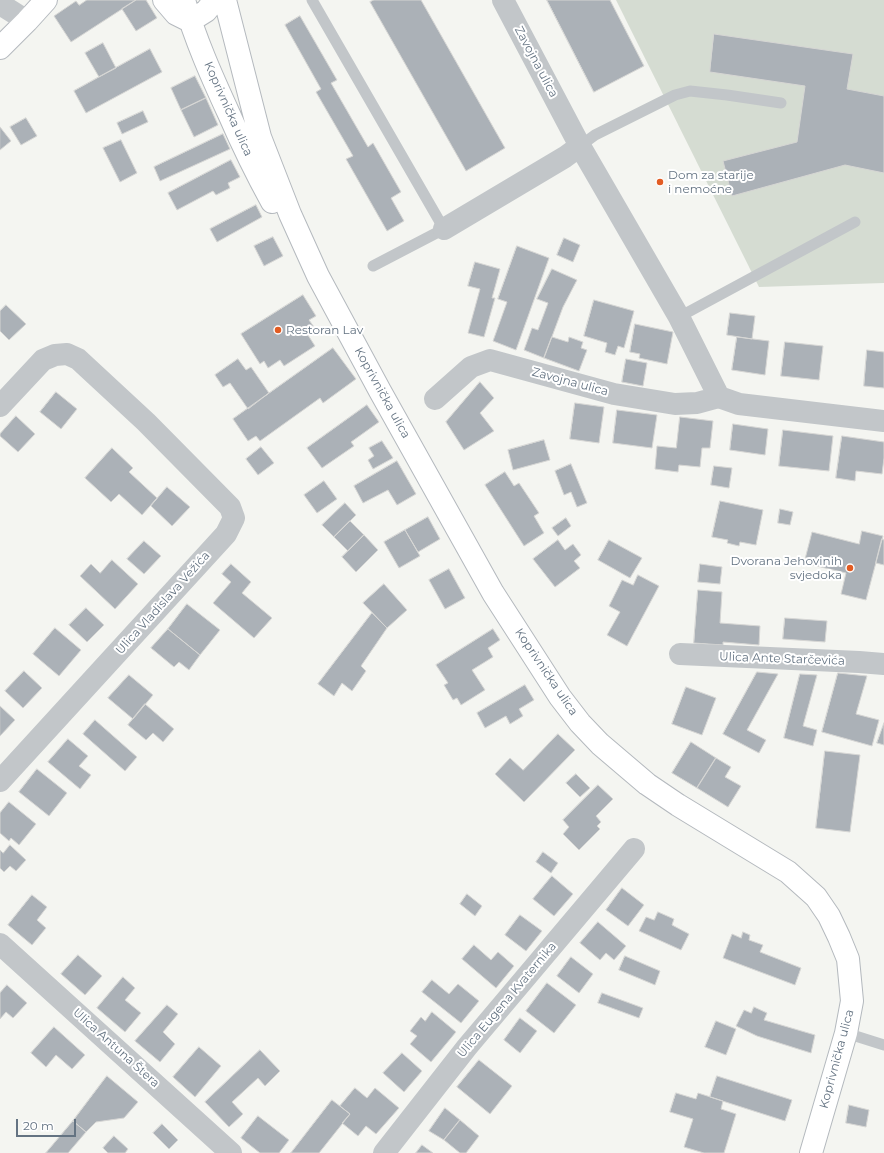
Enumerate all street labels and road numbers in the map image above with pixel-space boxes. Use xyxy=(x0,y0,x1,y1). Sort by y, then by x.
street label: Zavojna ulica xyxy=(511,24,561,100)
street label: Koprivnička ulica xyxy=(201,59,255,159)
street label: Koprivnička ulica xyxy=(351,345,413,441)
street label: Zavojna ulica xyxy=(530,365,610,399)
street label: Ulica Vladislava Vežića xyxy=(113,549,213,657)
street label: Koprivnička ulica xyxy=(512,626,580,718)
street label: Ulica Ante Starčevića xyxy=(719,650,845,668)
street label: Ulica Eugena Kvaternika xyxy=(454,939,560,1061)
street label: Ulica Antuna Štera xyxy=(70,1005,162,1091)
street label: Koprivnička ulica xyxy=(817,1008,857,1110)

